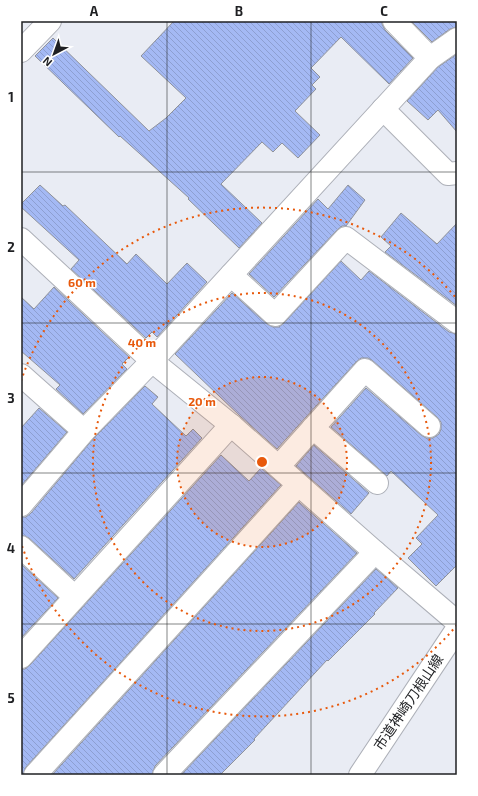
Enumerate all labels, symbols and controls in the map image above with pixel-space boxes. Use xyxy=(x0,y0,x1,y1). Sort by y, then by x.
text: A xyxy=(90,3,99,19)
text: B xyxy=(235,3,243,19)
text: C xyxy=(380,3,388,19)
north arrow xyxy=(34,34,74,74)
text: N xyxy=(40,54,54,69)
text: 1 xyxy=(8,89,14,105)
text: 2 xyxy=(7,239,15,255)
text: 60 m xyxy=(68,275,96,289)
text: 40 m xyxy=(128,335,156,349)
text: 3 xyxy=(7,390,15,406)
text: 20 m xyxy=(188,394,216,408)
centre of rings xyxy=(255,455,269,469)
text: 4 xyxy=(7,540,15,556)
street label: 市道神崎刀根山線 xyxy=(370,651,446,753)
text: 5 xyxy=(7,690,15,706)

